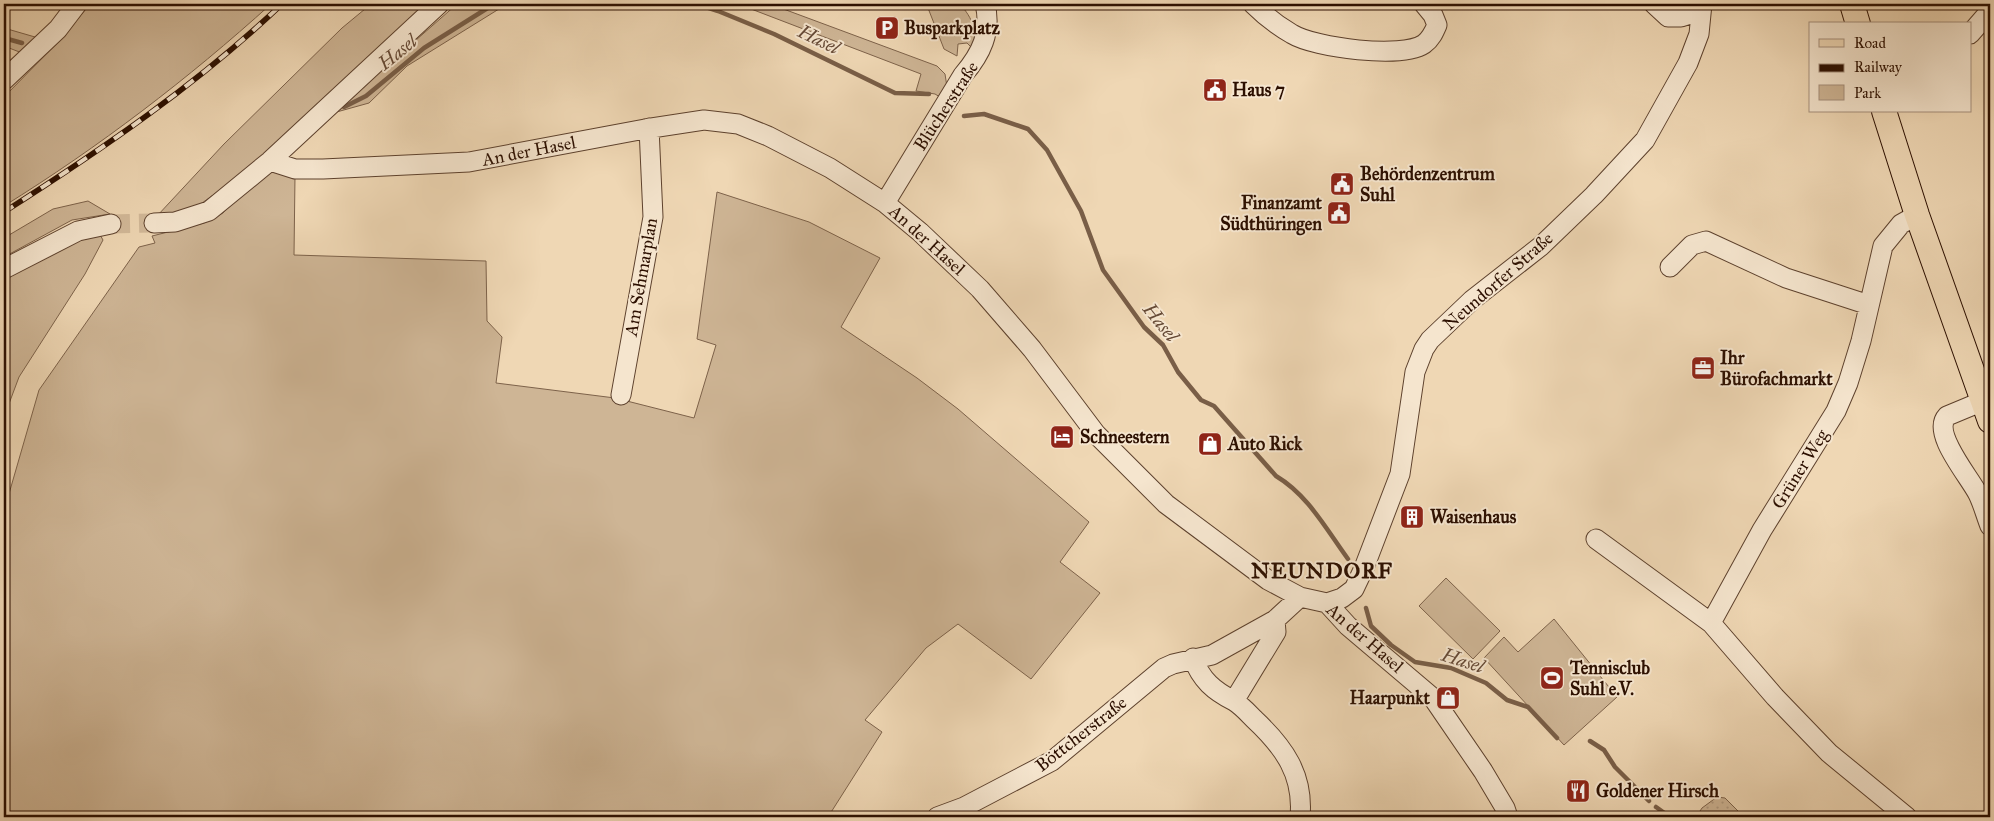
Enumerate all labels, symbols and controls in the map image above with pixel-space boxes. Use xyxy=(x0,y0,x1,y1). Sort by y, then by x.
parking icon: Busparkplatz xyxy=(874,15,900,41)
place label: Busparkplatz xyxy=(904,17,1000,40)
water label: Hasel xyxy=(793,19,845,60)
legend xyxy=(1809,22,1972,112)
water label: Hasel xyxy=(373,29,423,76)
text: Road xyxy=(1854,34,1886,52)
street label: Blücherstraße xyxy=(909,57,983,155)
text: Railway xyxy=(1854,58,1903,76)
public building icon: Haus 7 xyxy=(1202,77,1228,103)
place label: Haus 7 xyxy=(1232,79,1285,101)
text: Park xyxy=(1854,84,1881,102)
street label: An der Hasel xyxy=(479,131,578,171)
place label: Behördenzentrum Suhl xyxy=(1360,163,1496,206)
public building icon: Behördenzentrum Suhl xyxy=(1329,171,1355,197)
place label: Finanzamt Südthüringen xyxy=(1220,192,1323,236)
street label: An der Hasel xyxy=(884,199,970,280)
public building icon: Finanzamt Südthüringen xyxy=(1326,200,1352,226)
street label: Am Sehmarplan xyxy=(620,216,662,339)
street label: Neundorfer Straße xyxy=(1438,227,1558,335)
water label: Hasel xyxy=(1137,298,1184,348)
place label: Ihr Bürofachmarkt xyxy=(1720,347,1833,390)
office icon: Ihr Bürofachmarkt xyxy=(1690,355,1716,381)
hotel icon: Schneestern xyxy=(1049,424,1075,450)
street label: Grüner Weg xyxy=(1767,425,1834,513)
place label: Schneestern xyxy=(1080,426,1170,448)
shop icon: Auto Rick xyxy=(1197,431,1223,457)
place label: Auto Rick xyxy=(1227,433,1303,455)
building icon: Waisenhaus xyxy=(1399,504,1425,530)
place label: Waisenhaus xyxy=(1430,506,1517,528)
district label: NEUNDORF xyxy=(1251,557,1393,584)
street label: An der Hasel xyxy=(1321,598,1408,678)
water label: Hasel xyxy=(1438,643,1489,679)
place label: Tennisclub Suhl e.V. xyxy=(1569,657,1650,700)
sports icon: Tennisclub Suhl e.V. xyxy=(1539,665,1565,691)
shop icon: Haarpunkt xyxy=(1435,685,1461,711)
place label: Haarpunkt xyxy=(1349,687,1431,710)
street label: Böttcherstraße xyxy=(1031,692,1131,776)
restaurant icon: Goldener Hirsch xyxy=(1565,778,1591,804)
place label: Goldener Hirsch xyxy=(1596,780,1720,802)

